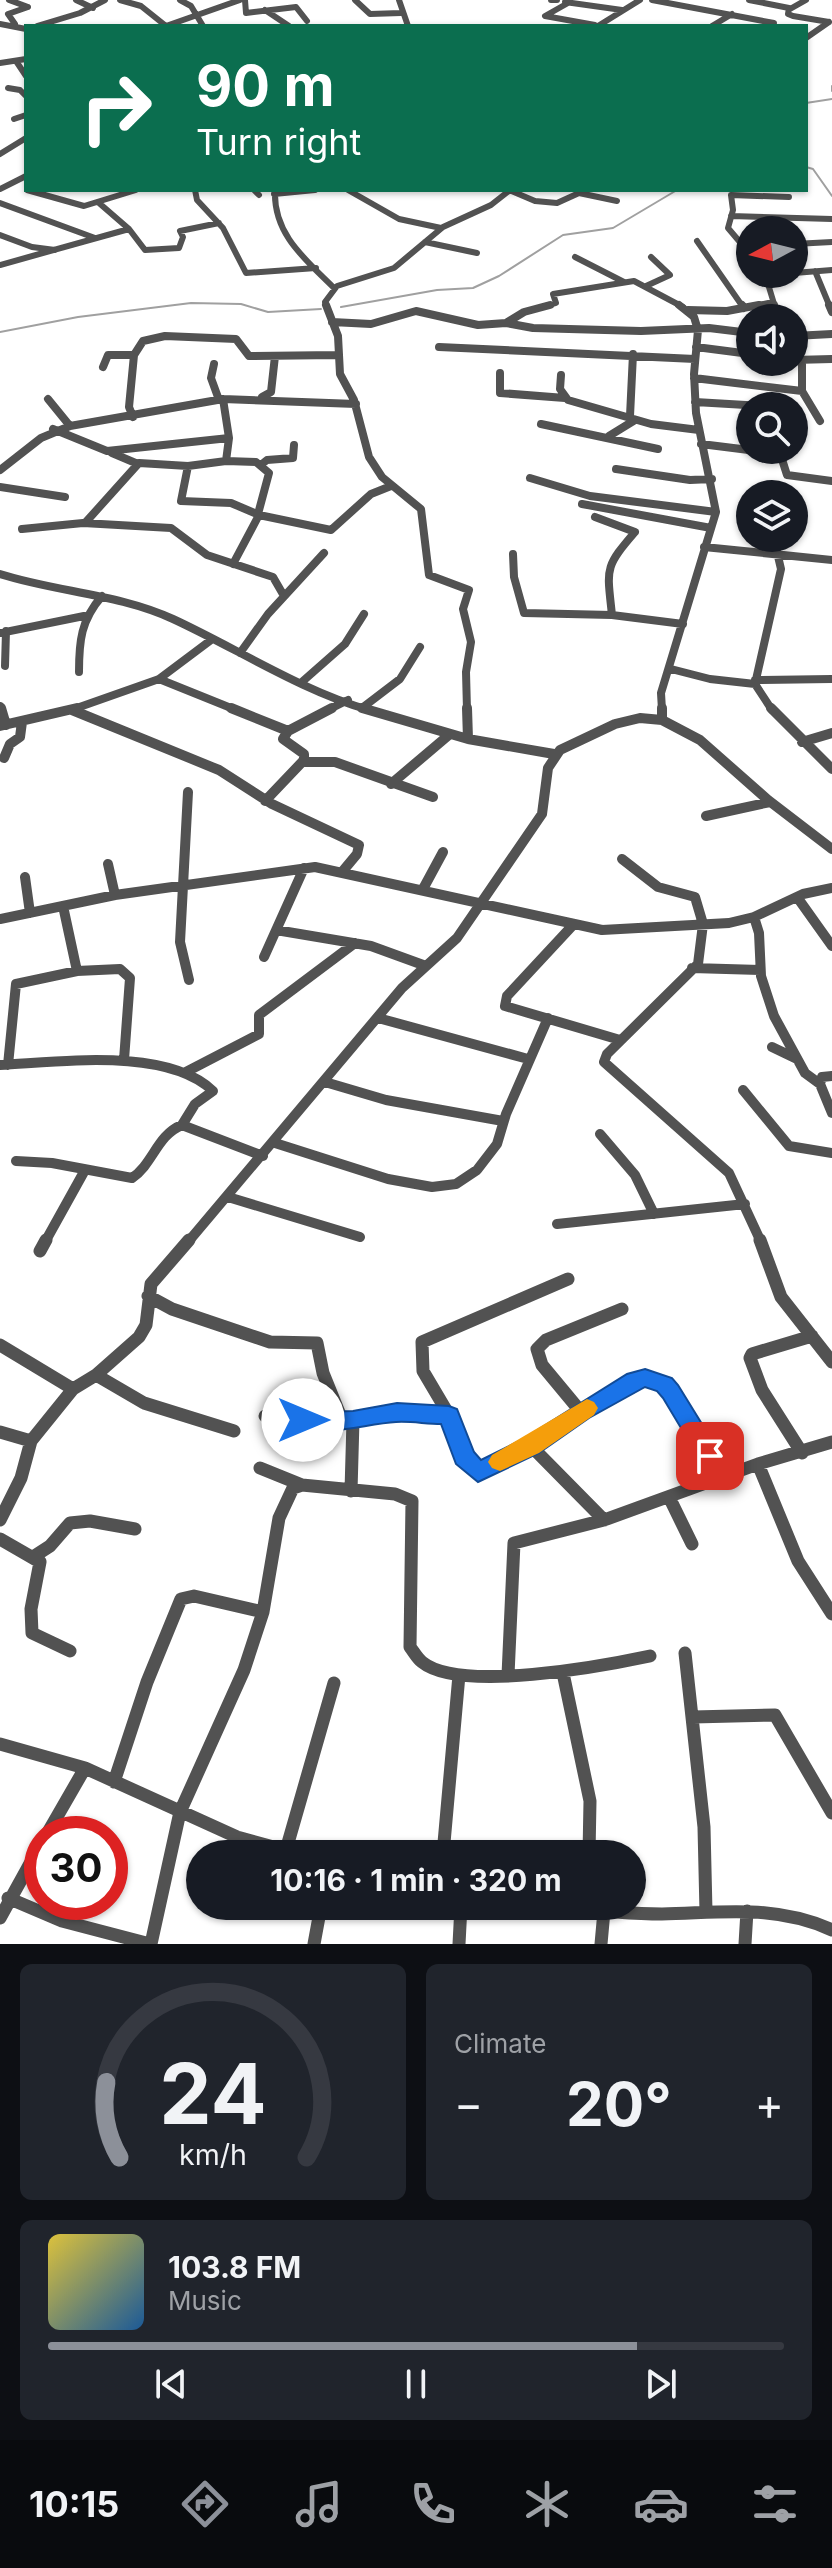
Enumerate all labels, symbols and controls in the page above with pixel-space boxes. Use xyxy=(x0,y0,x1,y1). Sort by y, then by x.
text: 90 m xyxy=(196,52,335,120)
icon: right xyxy=(64,56,168,160)
text: Turn right xyxy=(196,120,361,164)
north arrow xyxy=(736,216,808,288)
map controls xyxy=(736,216,808,552)
button: sound xyxy=(736,304,808,376)
button: search xyxy=(736,392,808,464)
button: layers xyxy=(736,480,808,552)
position arrow xyxy=(261,1378,345,1462)
pin xyxy=(676,1422,744,1490)
icon: arrive xyxy=(688,1434,732,1478)
speed limit sign: 30 xyxy=(24,1816,128,1920)
text: 10:16 · 1 min · 320 m xyxy=(270,1862,562,1898)
text: Climate xyxy=(454,2028,546,2059)
text: 24 xyxy=(159,2043,267,2144)
text: 20° xyxy=(566,2068,672,2140)
text: − xyxy=(454,2077,483,2131)
text: + xyxy=(755,2077,784,2131)
text: km/h xyxy=(179,2137,247,2172)
text: 103.8 FM xyxy=(168,2249,301,2285)
text: Music xyxy=(168,2285,242,2316)
icon: previous xyxy=(149,2362,193,2406)
icon: pause xyxy=(394,2362,438,2406)
icon: next xyxy=(639,2362,683,2406)
icon: directions xyxy=(177,2476,233,2532)
icon: music xyxy=(291,2476,347,2532)
icon: phone xyxy=(405,2476,461,2532)
icon: climate xyxy=(519,2476,575,2532)
icon: car xyxy=(633,2476,689,2532)
icon: filters xyxy=(747,2476,803,2532)
text: 10:15 xyxy=(29,2482,119,2526)

